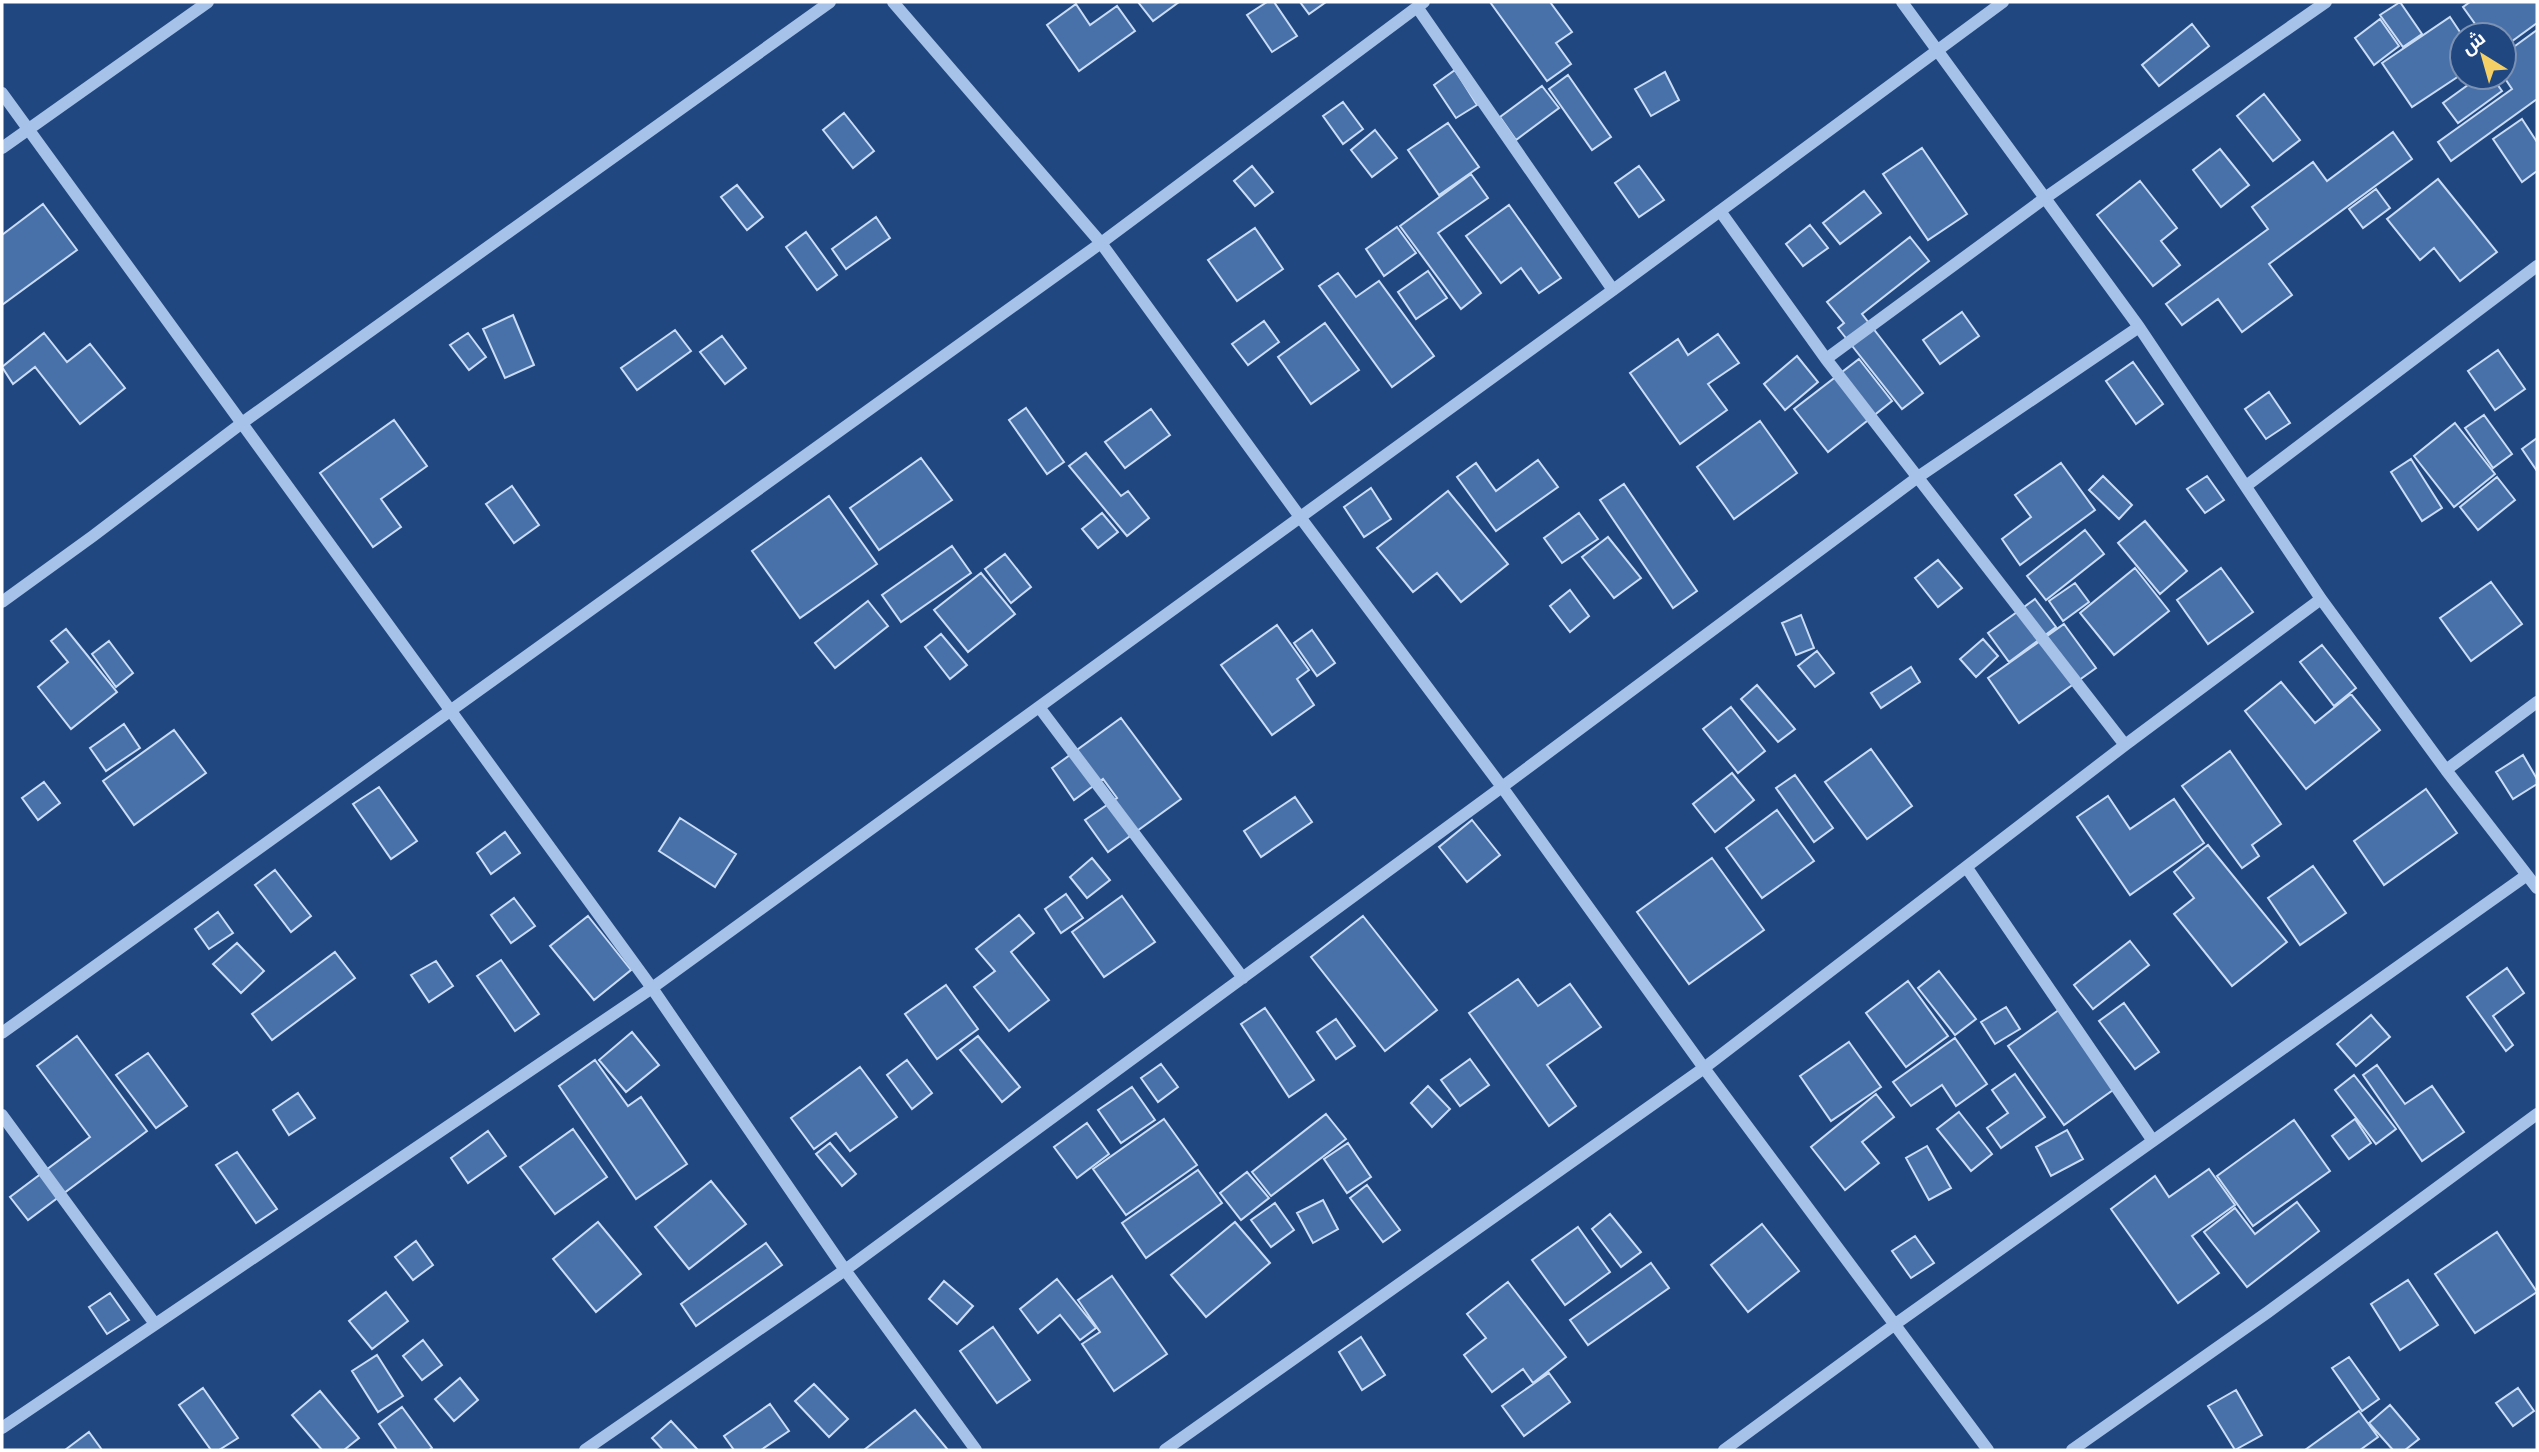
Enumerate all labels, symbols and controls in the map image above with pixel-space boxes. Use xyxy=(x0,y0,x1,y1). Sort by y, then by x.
north arrow xyxy=(2448,21,2518,91)
text: ش xyxy=(2455,25,2491,61)

